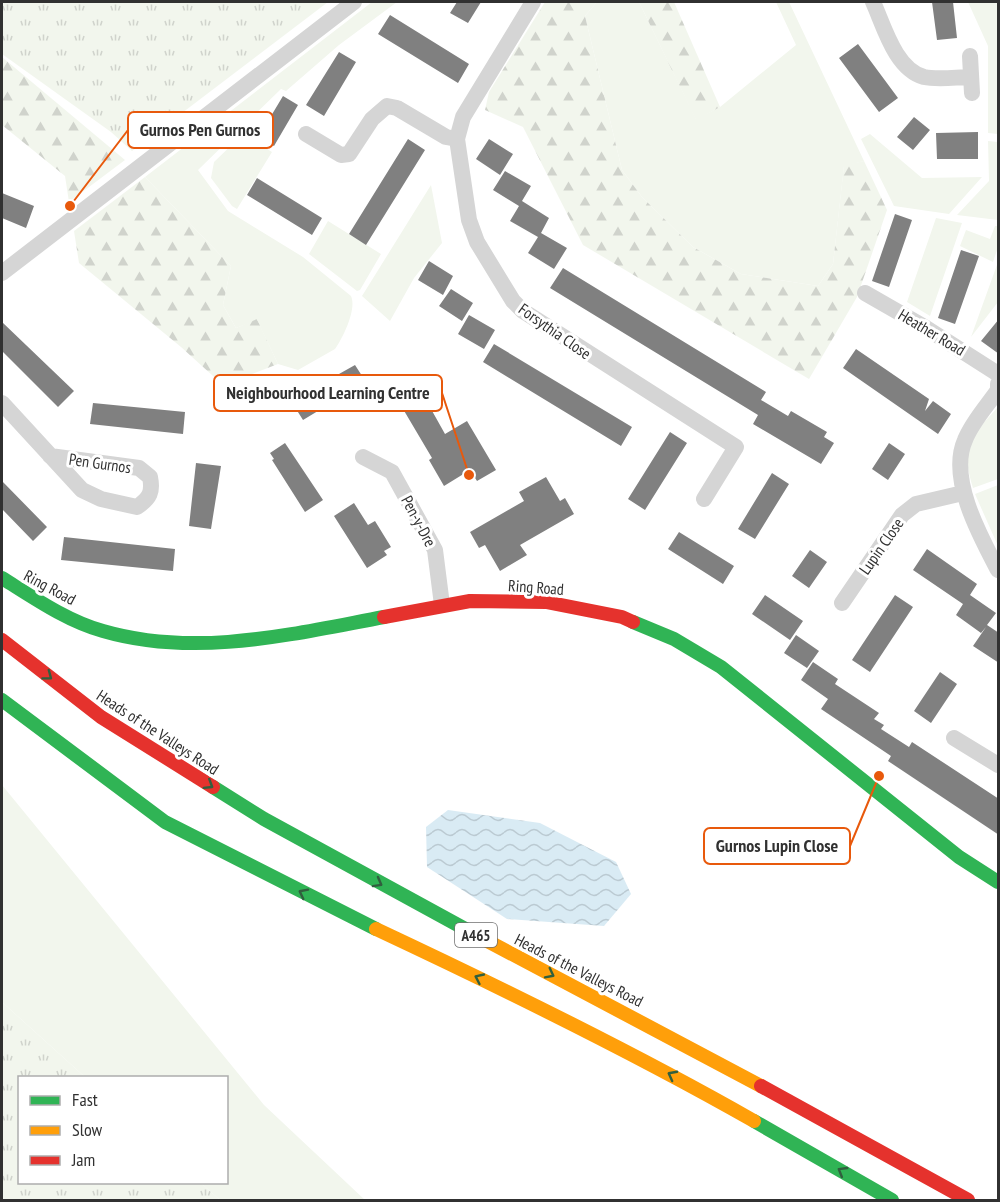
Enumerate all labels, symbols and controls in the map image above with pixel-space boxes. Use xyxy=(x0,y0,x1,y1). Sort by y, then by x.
callout: Gurnos Pen Gurnos xyxy=(128,112,273,148)
text: Gurnos Pen Gurnos xyxy=(140,118,260,141)
street label: Forsythia Close xyxy=(515,299,595,363)
street label: Heather Road xyxy=(895,304,969,360)
callout: Neighbourhood Learning Centre xyxy=(214,375,442,411)
text: Neighbourhood Learning Centre xyxy=(226,381,430,404)
street label: Pen Gurnos xyxy=(68,449,132,477)
street label: Pen-y-Dre xyxy=(397,492,441,550)
street label: Lupin Close xyxy=(854,514,908,578)
street label: Ring Road xyxy=(21,565,79,609)
street label: Ring Road xyxy=(507,575,565,599)
one-way arrow xyxy=(41,669,52,680)
street label: Heads of the Valleys Road xyxy=(93,685,223,779)
one-way arrow xyxy=(203,778,214,789)
callout: Gurnos Lupin Close xyxy=(704,828,850,864)
text: Gurnos Lupin Close xyxy=(716,834,838,857)
one-way arrow xyxy=(372,876,382,887)
one-way arrow xyxy=(299,889,310,900)
road number: A465 xyxy=(455,923,497,947)
street label: Heads of the Valleys Road xyxy=(511,929,647,1011)
one-way arrow xyxy=(544,967,555,978)
one-way arrow xyxy=(475,973,486,985)
one-way arrow xyxy=(668,1071,678,1082)
legend xyxy=(18,1076,228,1184)
text: Fast xyxy=(72,1088,98,1111)
text: Slow xyxy=(72,1118,103,1141)
text: Jam xyxy=(71,1148,95,1171)
one-way arrow xyxy=(838,1166,848,1178)

